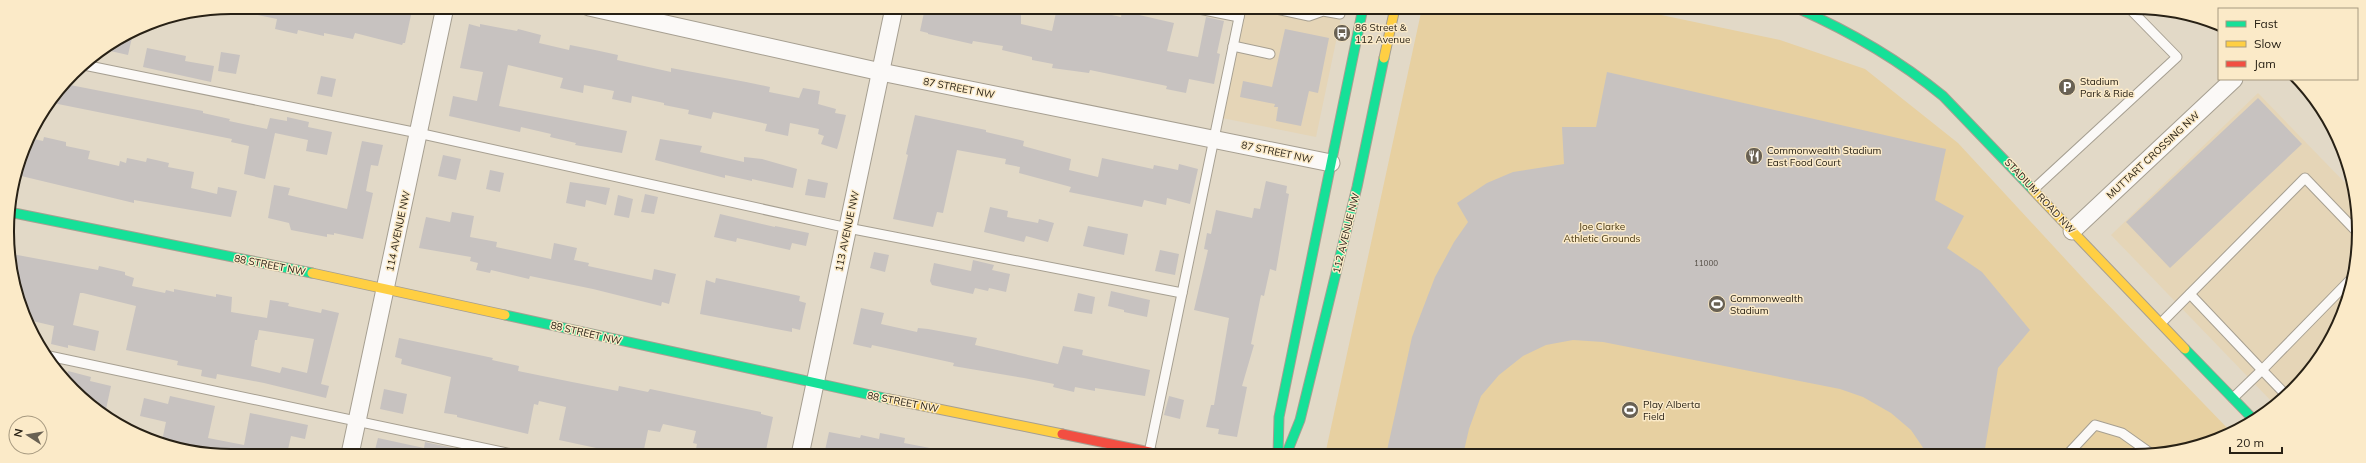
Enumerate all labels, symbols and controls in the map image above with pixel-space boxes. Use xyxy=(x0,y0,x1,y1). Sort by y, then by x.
legend xyxy=(2218,8,2358,80)
text: Fast xyxy=(2254,16,2278,31)
place label: 86 Street & 112 Avenue xyxy=(1355,21,1410,46)
bus stop icon: 86 Street & 112 Avenue xyxy=(1332,23,1352,43)
text: Slow xyxy=(2254,36,2282,51)
text: Jam xyxy=(2254,56,2276,71)
street label: 87 STREET NW xyxy=(922,75,996,101)
place label: Stadium Park & Ride xyxy=(2080,75,2134,100)
parking icon: Stadium Park & Ride xyxy=(2057,77,2077,97)
street label: MUTTART CROSSING NW xyxy=(2104,108,2202,202)
street label: 87 STREET NW xyxy=(1240,138,1314,166)
place label: Commonwealth Stadium East Food Court xyxy=(1767,144,1882,169)
restaurant icon: Commonwealth Stadium East Food Court xyxy=(1744,146,1764,166)
street label: STADIUM ROAD NW xyxy=(2002,156,2078,236)
street label: 114 AVENUE NW xyxy=(383,189,413,273)
street label: 113 AVENUE NW xyxy=(832,189,862,273)
street label: 112 AVENUE NW xyxy=(1330,192,1362,274)
park label: Joe Clarke Athletic Grounds xyxy=(1563,220,1641,245)
street label: 88 STREET NW xyxy=(233,252,307,278)
house number: 11000 xyxy=(1694,258,1718,268)
place label: Commonwealth Stadium xyxy=(1730,292,1803,317)
sports icon: Commonwealth Stadium xyxy=(1707,294,1727,314)
street label: 88 STREET NW xyxy=(549,319,623,347)
street label: 88 STREET NW xyxy=(866,389,940,415)
place label: Play Alberta Field xyxy=(1643,398,1700,423)
sports icon: Play Alberta Field xyxy=(1620,400,1640,420)
north arrow xyxy=(8,415,48,455)
text: N xyxy=(11,427,26,438)
scale bar xyxy=(2230,429,2282,455)
text: 20 m xyxy=(2236,435,2264,450)

